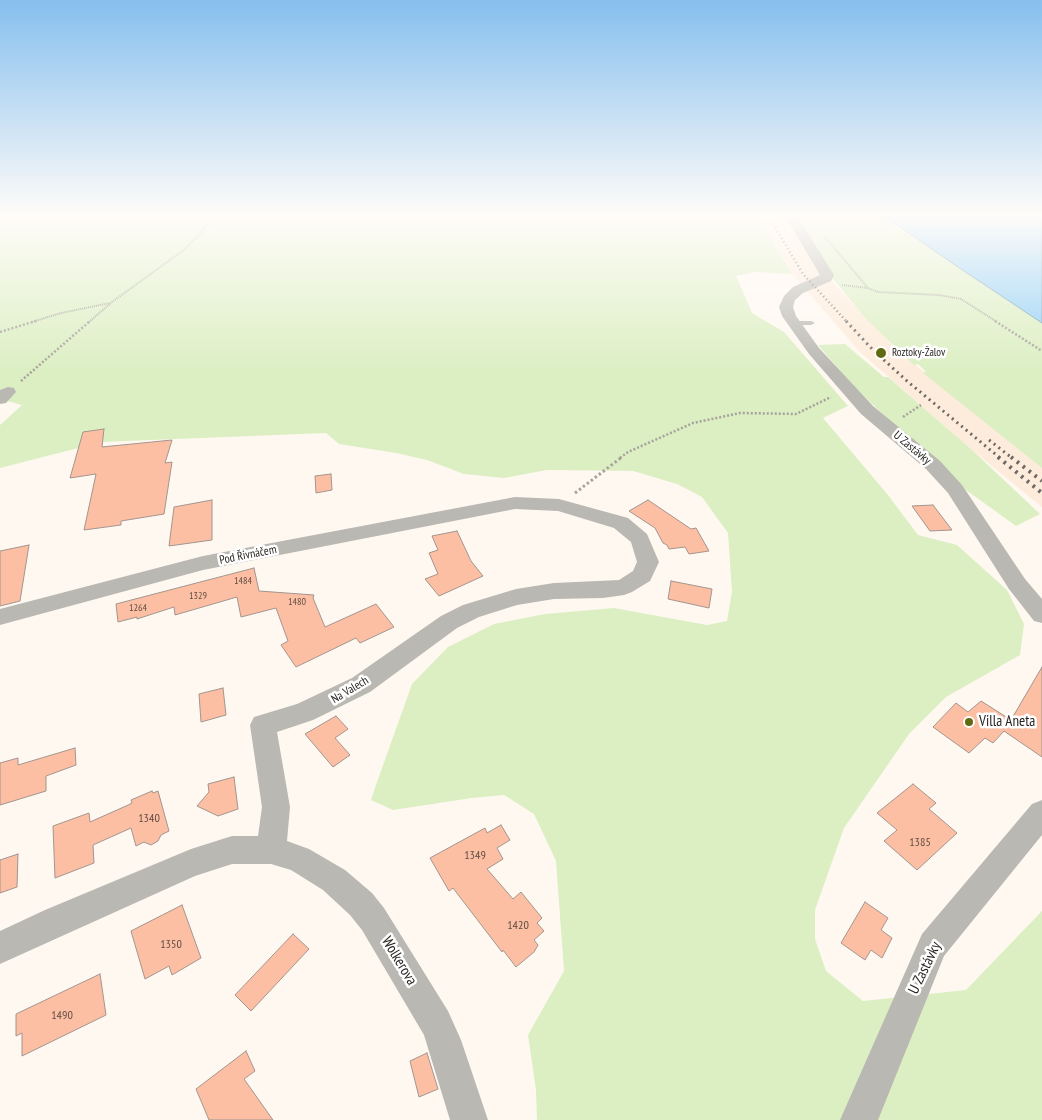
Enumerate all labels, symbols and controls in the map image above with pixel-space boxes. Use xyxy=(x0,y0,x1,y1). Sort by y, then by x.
marker: Roztoky-Žalov xyxy=(874,346,888,360)
place label: Roztoky-Žalov xyxy=(892,346,945,360)
street label: U Zastávky xyxy=(890,428,934,468)
street label: Pod Řivnáčem xyxy=(218,542,278,568)
house number: 1484 xyxy=(234,575,252,587)
house number: 1329 xyxy=(189,590,207,602)
house number: 1480 xyxy=(288,596,306,608)
house number: 1264 xyxy=(129,602,147,614)
street label: Na Valech xyxy=(329,673,371,707)
place label: Villa Aneta xyxy=(979,713,1035,731)
marker: Villa Aneta xyxy=(963,716,975,728)
house number: 1340 xyxy=(138,812,160,826)
house number: 1385 xyxy=(909,836,931,850)
house number: 1349 xyxy=(464,849,486,863)
house number: 1420 xyxy=(507,919,529,933)
street label: Wolkerova xyxy=(377,933,421,989)
house number: 1350 xyxy=(160,938,182,952)
street label: U Zastávky xyxy=(905,939,945,997)
house number: 1490 xyxy=(51,1009,73,1023)

